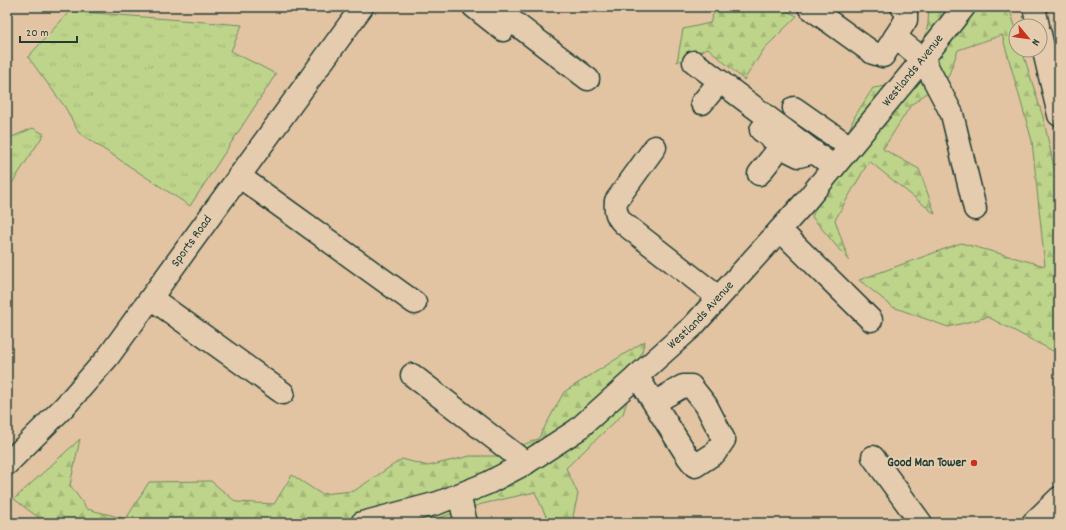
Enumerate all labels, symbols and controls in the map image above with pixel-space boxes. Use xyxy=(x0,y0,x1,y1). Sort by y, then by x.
scale bar xyxy=(20,18,77,44)
north arrow xyxy=(1008,18,1048,58)
text: 20 m xyxy=(26,25,49,42)
street label: Westlands Avenue xyxy=(878,30,949,111)
text: N xyxy=(1026,36,1043,49)
street label: Sports Road xyxy=(167,212,217,271)
street label: Westlands Avenue xyxy=(663,277,739,354)
place label: Good Man Tower xyxy=(887,454,967,473)
marker: Good Man Tower xyxy=(969,458,979,468)

